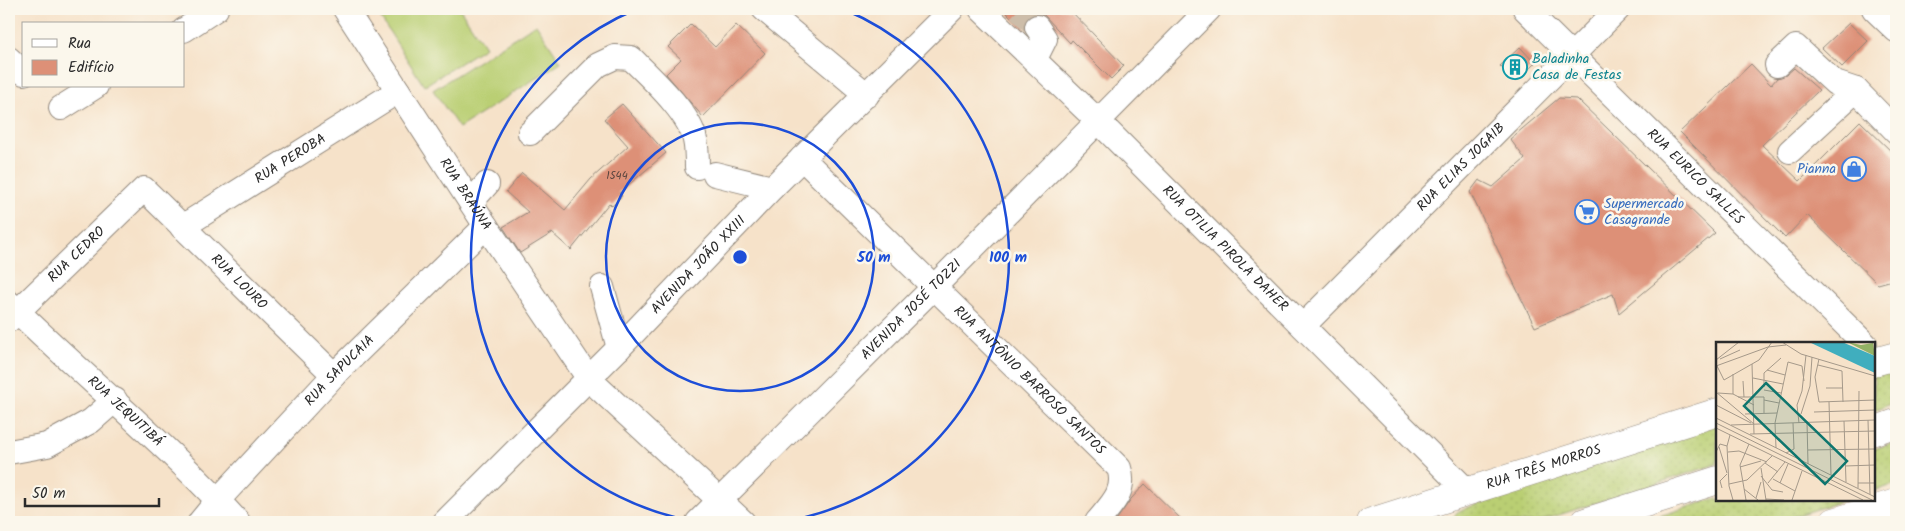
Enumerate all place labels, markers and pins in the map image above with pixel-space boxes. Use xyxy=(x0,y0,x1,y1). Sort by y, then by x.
place label: Baladinha Casa de Festas xyxy=(1532,48,1622,86)
building icon: Baladinha Casa de Festas xyxy=(1502,54,1528,80)
shop icon: Pianna xyxy=(1841,156,1867,182)
place label: Pianna xyxy=(1797,158,1836,180)
place label: Supermercado Casagrande xyxy=(1604,193,1684,231)
supermarket icon: Supermercado Casagrande xyxy=(1574,199,1600,225)
centre of rings xyxy=(731,248,749,266)

